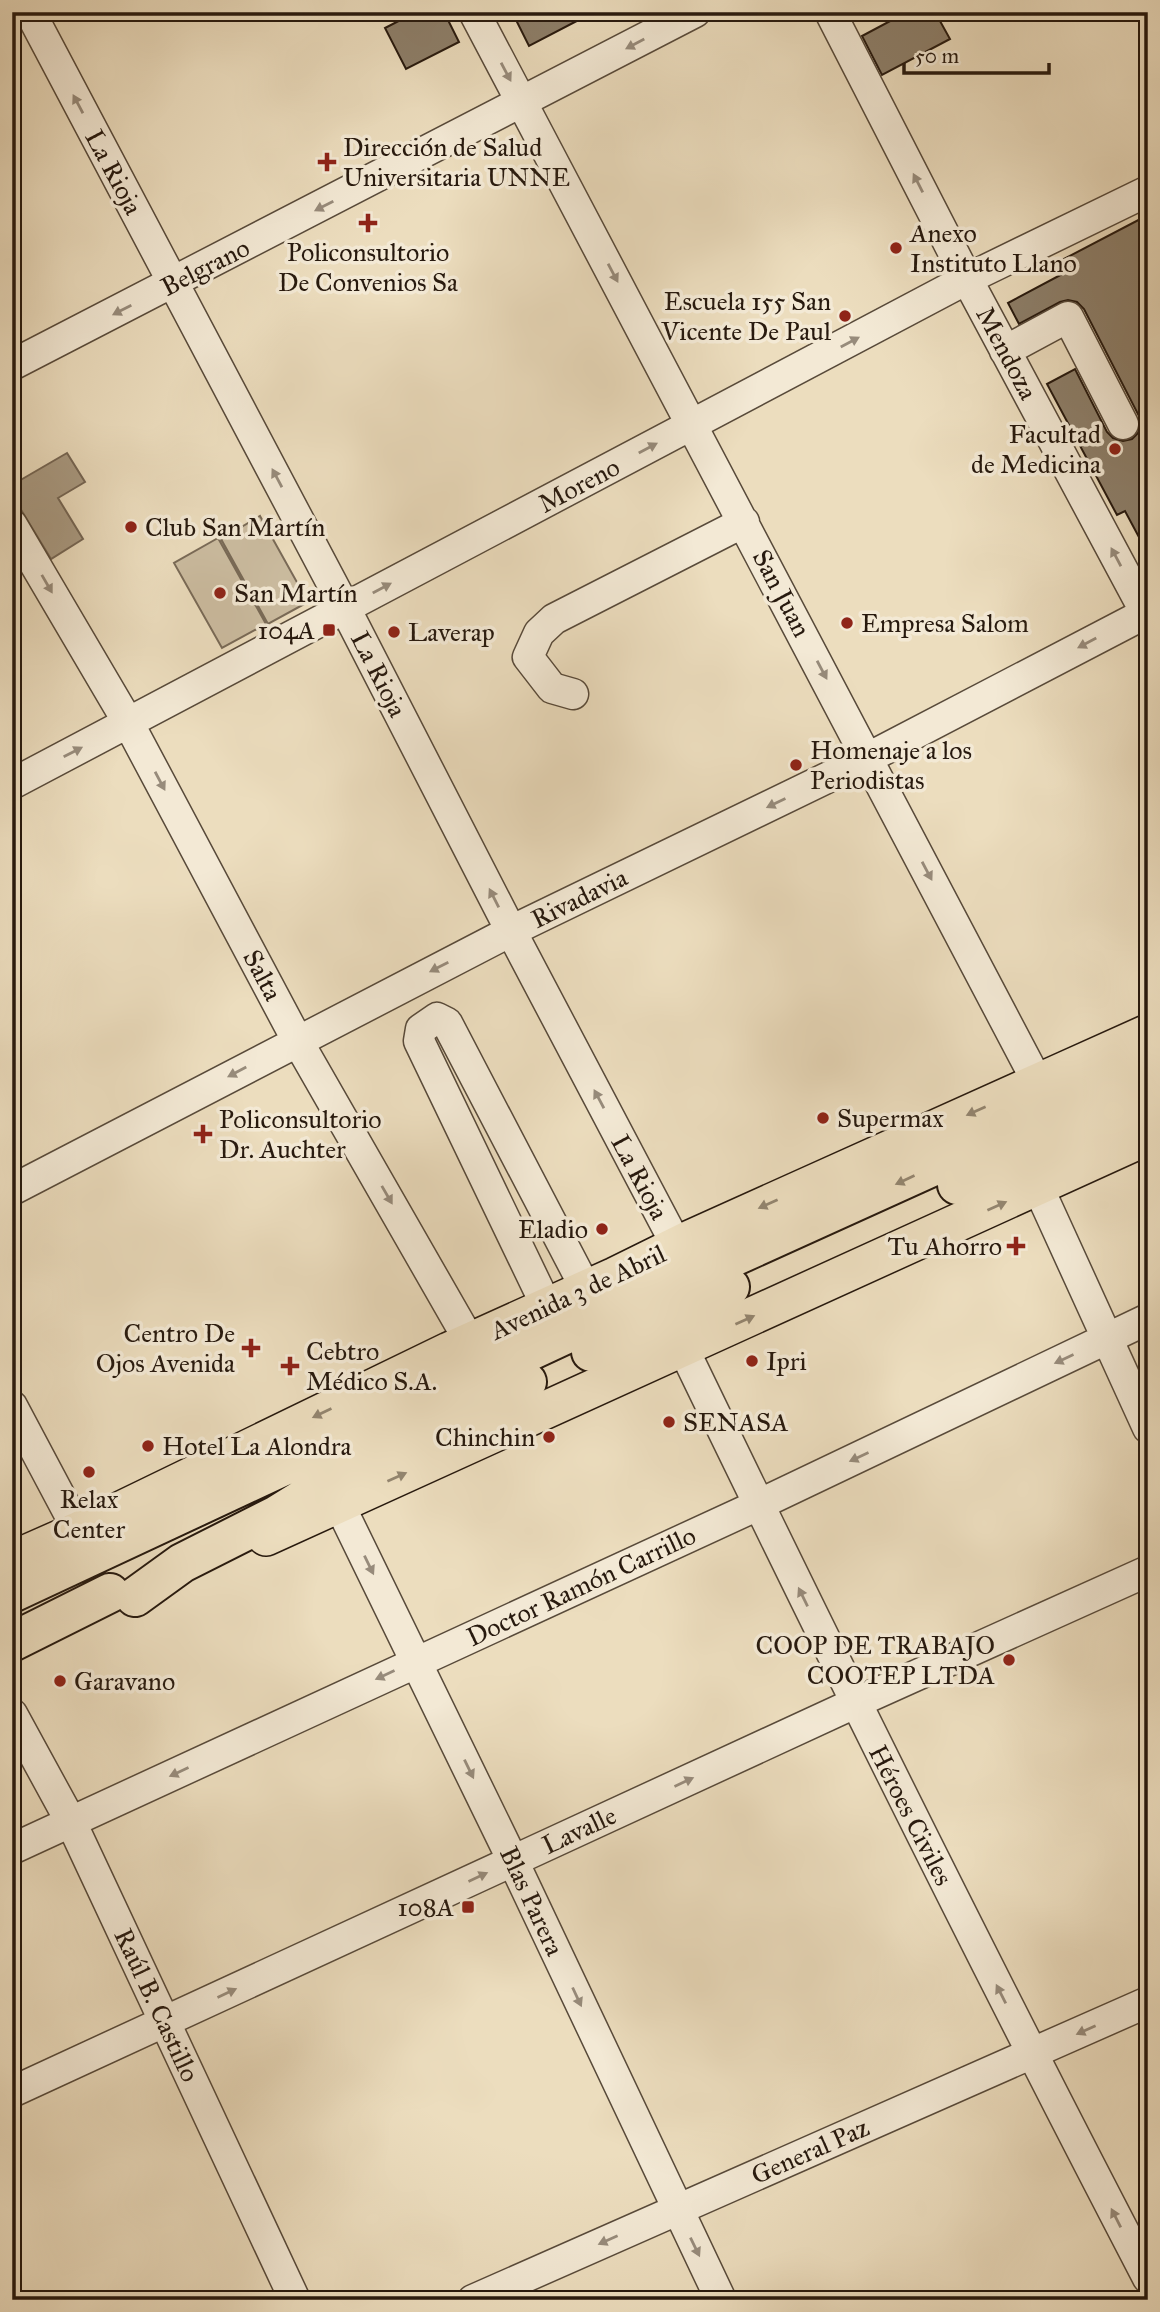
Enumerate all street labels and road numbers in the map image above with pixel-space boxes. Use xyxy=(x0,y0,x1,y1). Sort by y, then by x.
street label: La Rioja xyxy=(78,124,150,220)
street label: Belgrano xyxy=(155,231,255,303)
street label: Mendoza xyxy=(969,301,1045,405)
street label: Moreno xyxy=(533,450,625,520)
street label: San Juan xyxy=(746,544,818,642)
street label: La Rioja xyxy=(344,626,414,722)
street label: Rivadavia xyxy=(526,861,632,935)
street label: Salta xyxy=(236,944,290,1006)
street label: La Rioja xyxy=(604,1129,676,1225)
street label: Avenida 3 de Abril xyxy=(484,1237,671,1347)
street label: Doctor Ramón Carrillo xyxy=(461,1519,701,1653)
street label: Héroes Civiles xyxy=(862,1739,960,1891)
street label: Lavalle xyxy=(537,1799,621,1861)
street label: Blas Parera xyxy=(493,1841,571,1961)
street label: Raúl B. Castillo xyxy=(108,1923,206,2087)
street label: General Paz xyxy=(746,2111,874,2191)

